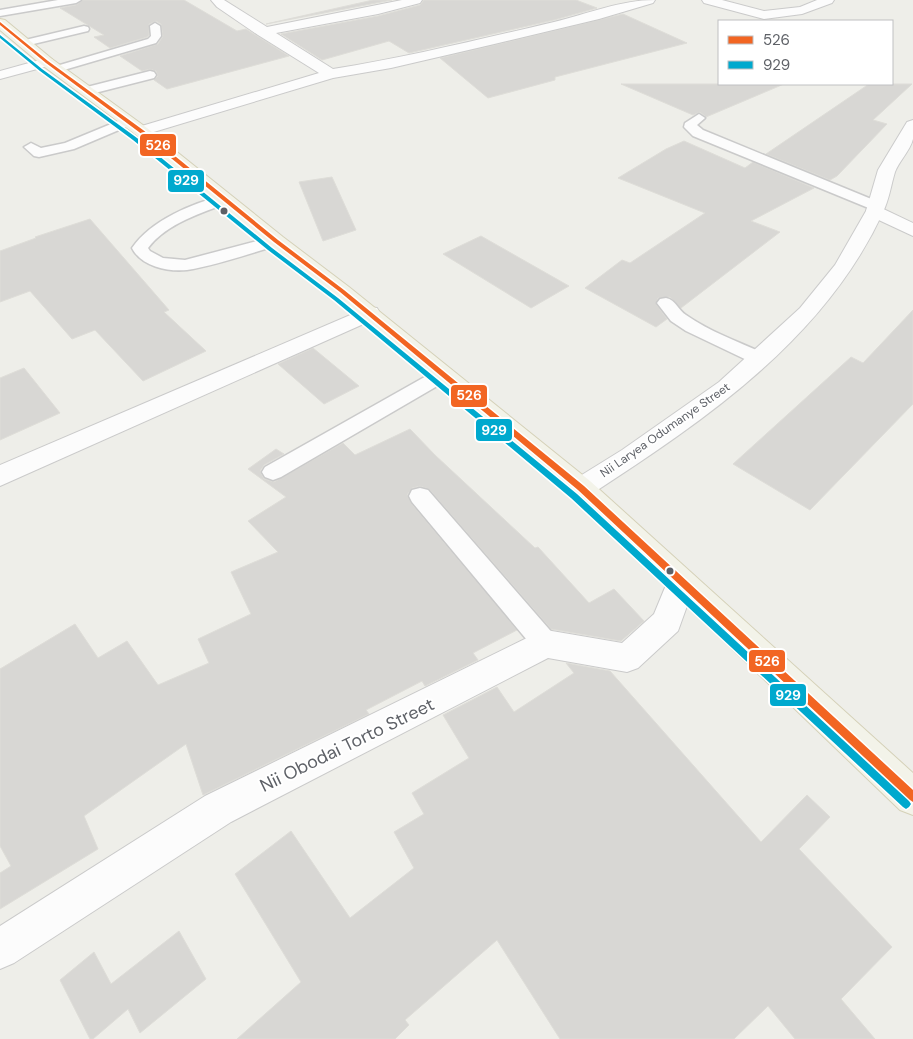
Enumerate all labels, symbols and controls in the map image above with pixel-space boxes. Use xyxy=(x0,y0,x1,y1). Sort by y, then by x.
legend xyxy=(718,20,893,85)
text: 526 xyxy=(763,30,790,50)
text: 929 xyxy=(763,55,790,75)
line badge: 526 xyxy=(139,133,177,157)
text: 526 xyxy=(145,136,171,154)
line badge: 929 xyxy=(167,169,205,193)
text: 929 xyxy=(173,171,199,189)
unlabelled marker xyxy=(219,206,229,216)
street label: Nii Laryea Odumanye Street xyxy=(597,379,733,481)
line badge: 526 xyxy=(450,384,488,408)
text: 526 xyxy=(456,386,482,404)
line badge: 929 xyxy=(475,418,513,442)
text: 929 xyxy=(481,421,507,439)
unlabelled marker xyxy=(665,566,675,576)
line badge: 526 xyxy=(748,649,786,673)
text: 526 xyxy=(754,652,780,670)
line badge: 929 xyxy=(769,683,807,707)
text: 929 xyxy=(775,686,801,704)
street label: Nii Obodai Torto Street xyxy=(256,692,438,798)

